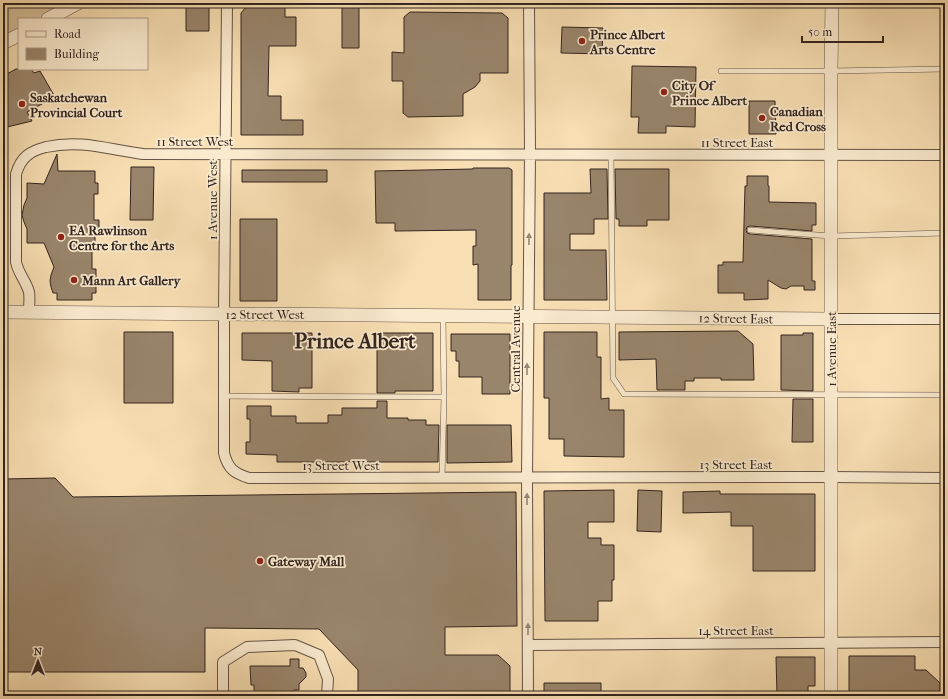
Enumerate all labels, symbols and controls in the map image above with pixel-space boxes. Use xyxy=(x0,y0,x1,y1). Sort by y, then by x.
legend xyxy=(18,18,148,70)
scale bar xyxy=(802,18,883,44)
text: 50 m xyxy=(808,25,832,39)
text: Road xyxy=(54,27,81,41)
place label: Prince Albert Arts Centre xyxy=(589,27,665,57)
marker: Prince Albert Arts Centre xyxy=(577,36,587,46)
text: Building xyxy=(54,47,99,61)
place label: City Of Prince Albert xyxy=(672,78,747,108)
marker: City Of Prince Albert xyxy=(659,87,669,97)
place label: Saskatchewan Provincial Court xyxy=(30,90,123,120)
marker: Saskatchewan Provincial Court xyxy=(17,99,27,109)
place label: Canadian Red Cross xyxy=(770,104,826,134)
marker: Canadian Red Cross xyxy=(757,113,767,123)
street label: 11 Street West xyxy=(157,134,234,149)
street label: 11 Street East xyxy=(701,135,774,150)
street label: 1 Avenue West xyxy=(205,160,220,240)
place label: EA Rawlinson Centre for the Arts xyxy=(69,223,175,253)
marker: EA Rawlinson Centre for the Arts xyxy=(56,232,66,242)
one-way arrow xyxy=(526,232,532,245)
place label: Mann Art Gallery xyxy=(81,273,182,289)
marker: Mann Art Gallery xyxy=(69,275,79,285)
street label: Central Avenue xyxy=(508,305,523,393)
street label: 12 Street West xyxy=(226,307,305,322)
street label: 12 Street East xyxy=(699,310,774,327)
street label: 1 Avenue East xyxy=(824,311,839,387)
district label: Prince Albert xyxy=(294,329,416,353)
one-way arrow xyxy=(524,362,530,375)
street label: 13 Street East xyxy=(699,457,773,472)
street label: 13 Street West xyxy=(302,458,380,473)
one-way arrow xyxy=(524,492,530,505)
place label: Gateway Mall xyxy=(268,554,345,570)
marker: Gateway Mall xyxy=(255,556,265,566)
one-way arrow xyxy=(525,622,531,635)
street label: 14 Street East xyxy=(698,623,774,638)
north arrow xyxy=(18,641,58,681)
text: N xyxy=(34,645,43,658)

